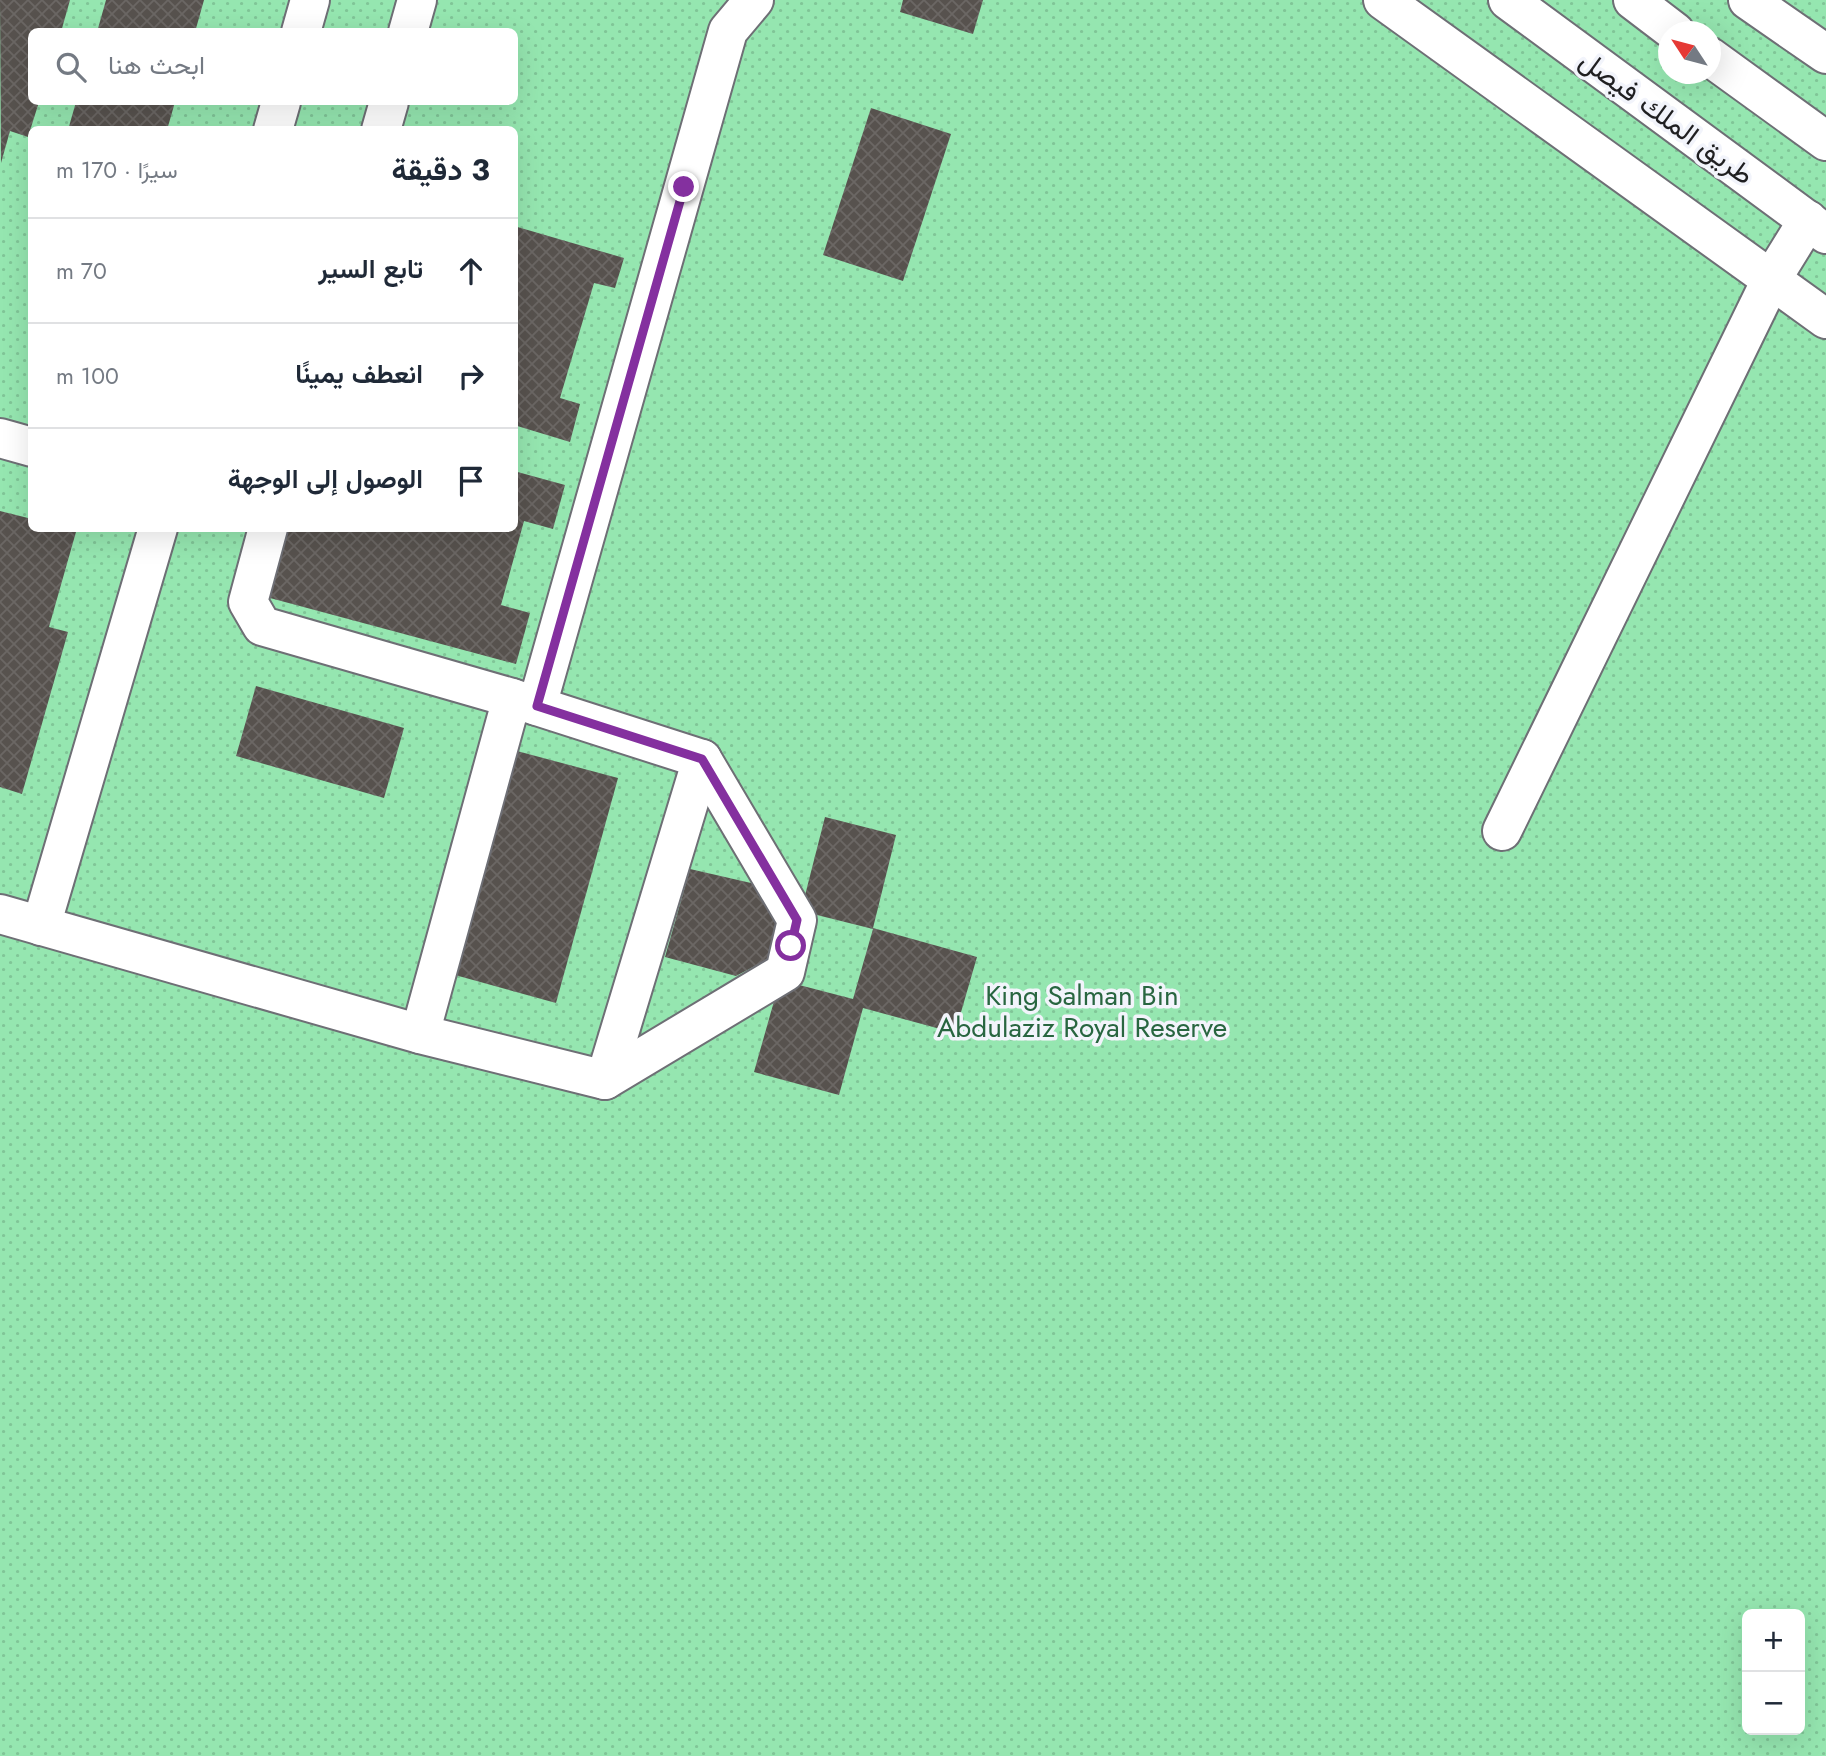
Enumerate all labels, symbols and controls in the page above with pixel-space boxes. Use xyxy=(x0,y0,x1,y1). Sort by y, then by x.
north arrow xyxy=(1658,21,1721,84)
search box xyxy=(28,28,518,105)
street label: طريق الملك فيصل xyxy=(1571,40,1762,195)
text: ابحث هنا xyxy=(108,46,205,84)
icon: search xyxy=(52,48,90,86)
text: 3 دقيقة xyxy=(392,148,490,191)
text: سيرًا · 170 m xyxy=(56,153,178,187)
route end xyxy=(668,171,699,202)
text: تابع السير xyxy=(318,250,423,288)
icon: ahead xyxy=(452,252,490,290)
text: 70 m xyxy=(56,254,107,288)
text: انعطف يمينًا xyxy=(295,355,423,393)
icon: right xyxy=(452,357,490,395)
text: 100 m xyxy=(56,359,119,393)
text: الوصول إلى الوجهة xyxy=(228,460,423,498)
icon: arrive xyxy=(452,462,490,500)
route start xyxy=(775,930,806,961)
park label: King Salman Bin Abdulaziz Royal Reserve xyxy=(937,975,1227,1048)
map controls xyxy=(1742,1609,1805,1735)
button: + xyxy=(1742,1609,1805,1672)
button: − xyxy=(1742,1672,1805,1735)

